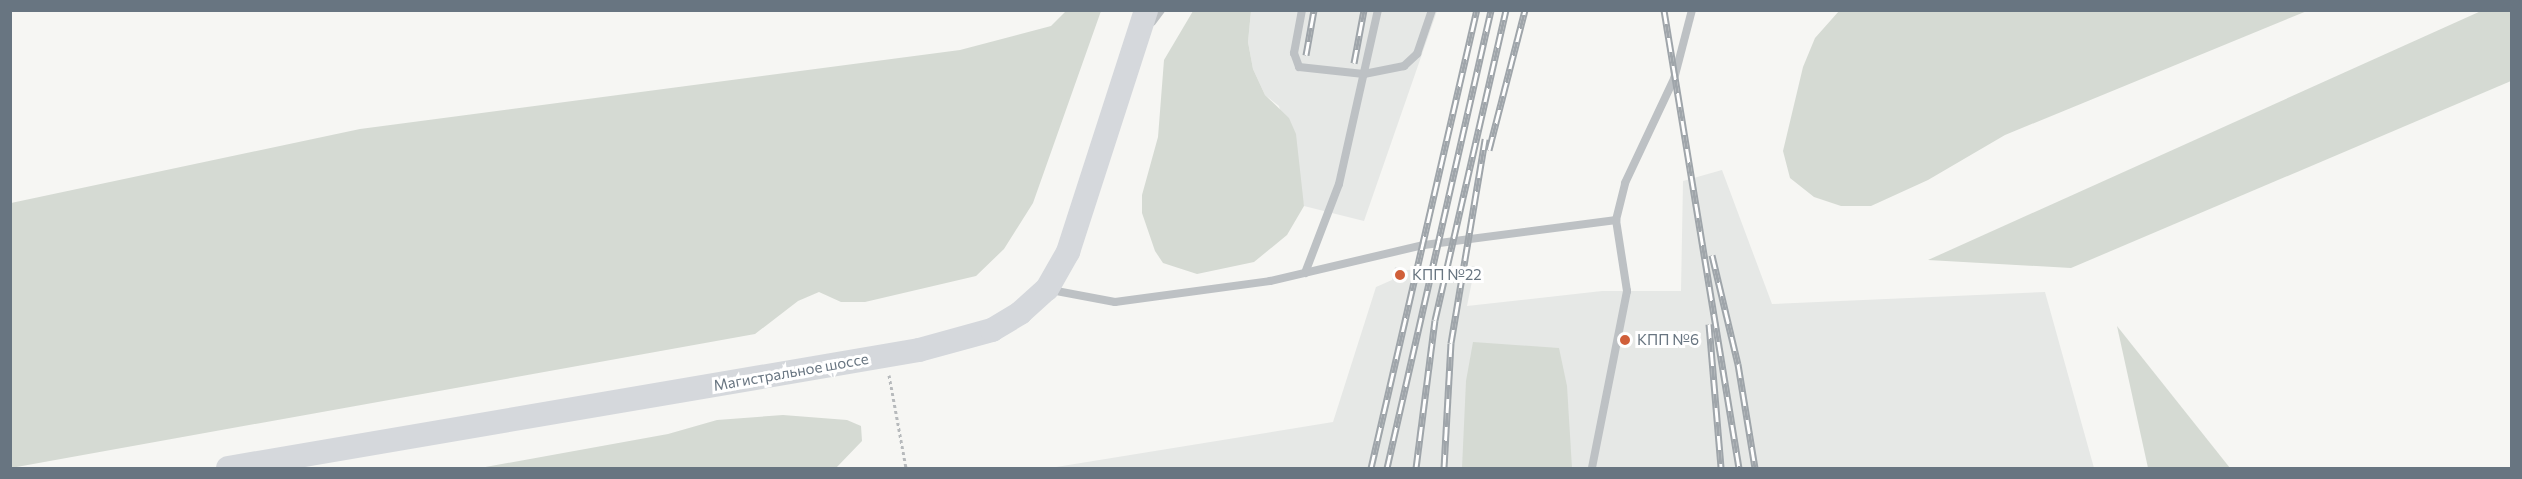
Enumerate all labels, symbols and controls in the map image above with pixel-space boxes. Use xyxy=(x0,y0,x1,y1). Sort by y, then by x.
place label: КПП №22 xyxy=(1412,266,1482,284)
marker: КПП №22 xyxy=(1393,268,1407,282)
place label: КПП №6 xyxy=(1637,331,1699,349)
marker: КПП №6 xyxy=(1618,333,1632,347)
street label: Магистральное шоссе xyxy=(712,350,870,394)

